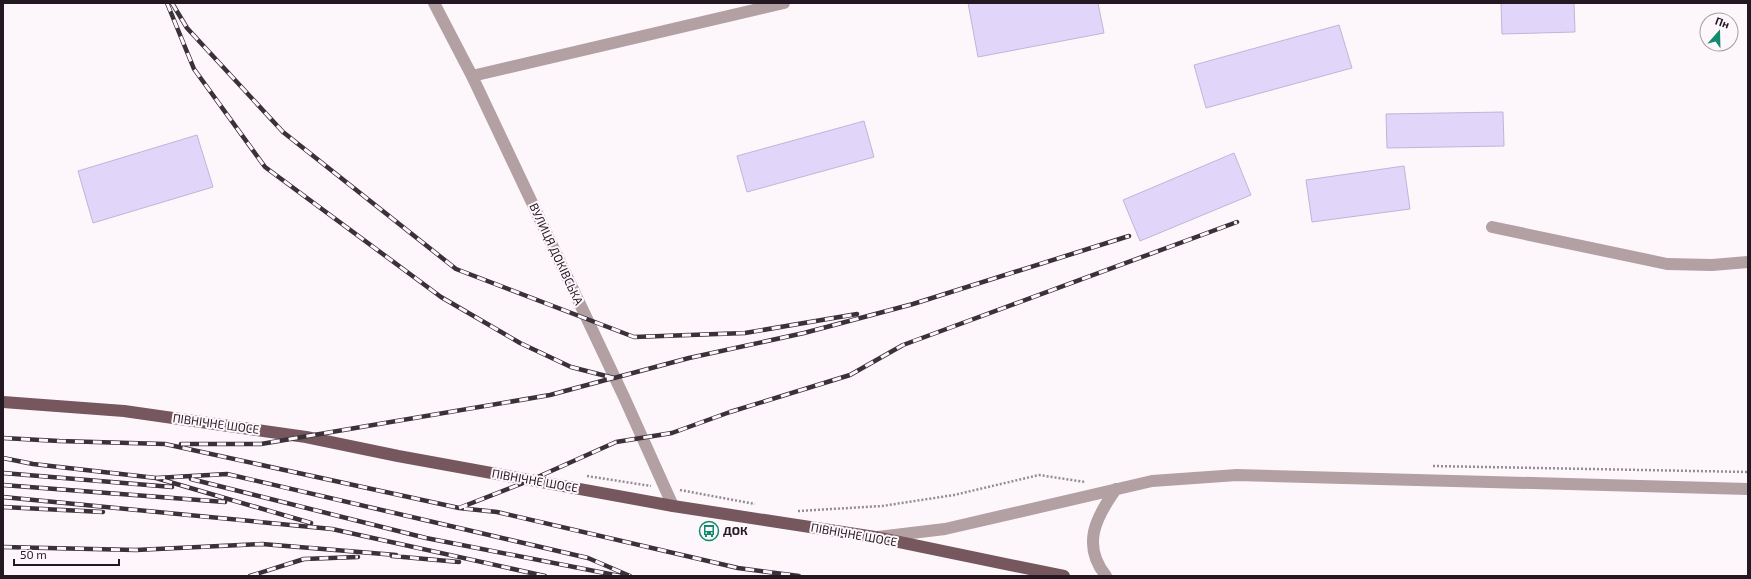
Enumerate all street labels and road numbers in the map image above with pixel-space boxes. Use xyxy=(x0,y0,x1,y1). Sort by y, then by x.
street label: ВУЛИЦЯ ДОКІВСЬКА xyxy=(527,200,587,307)
street label: ПІВНІЧНЕ ШОСЕ xyxy=(172,410,261,436)
street label: ПІВНІЧНЕ ШОСЕ xyxy=(491,466,580,495)
street label: ПІВНІЧНЕ ШОСЕ xyxy=(810,520,899,549)

